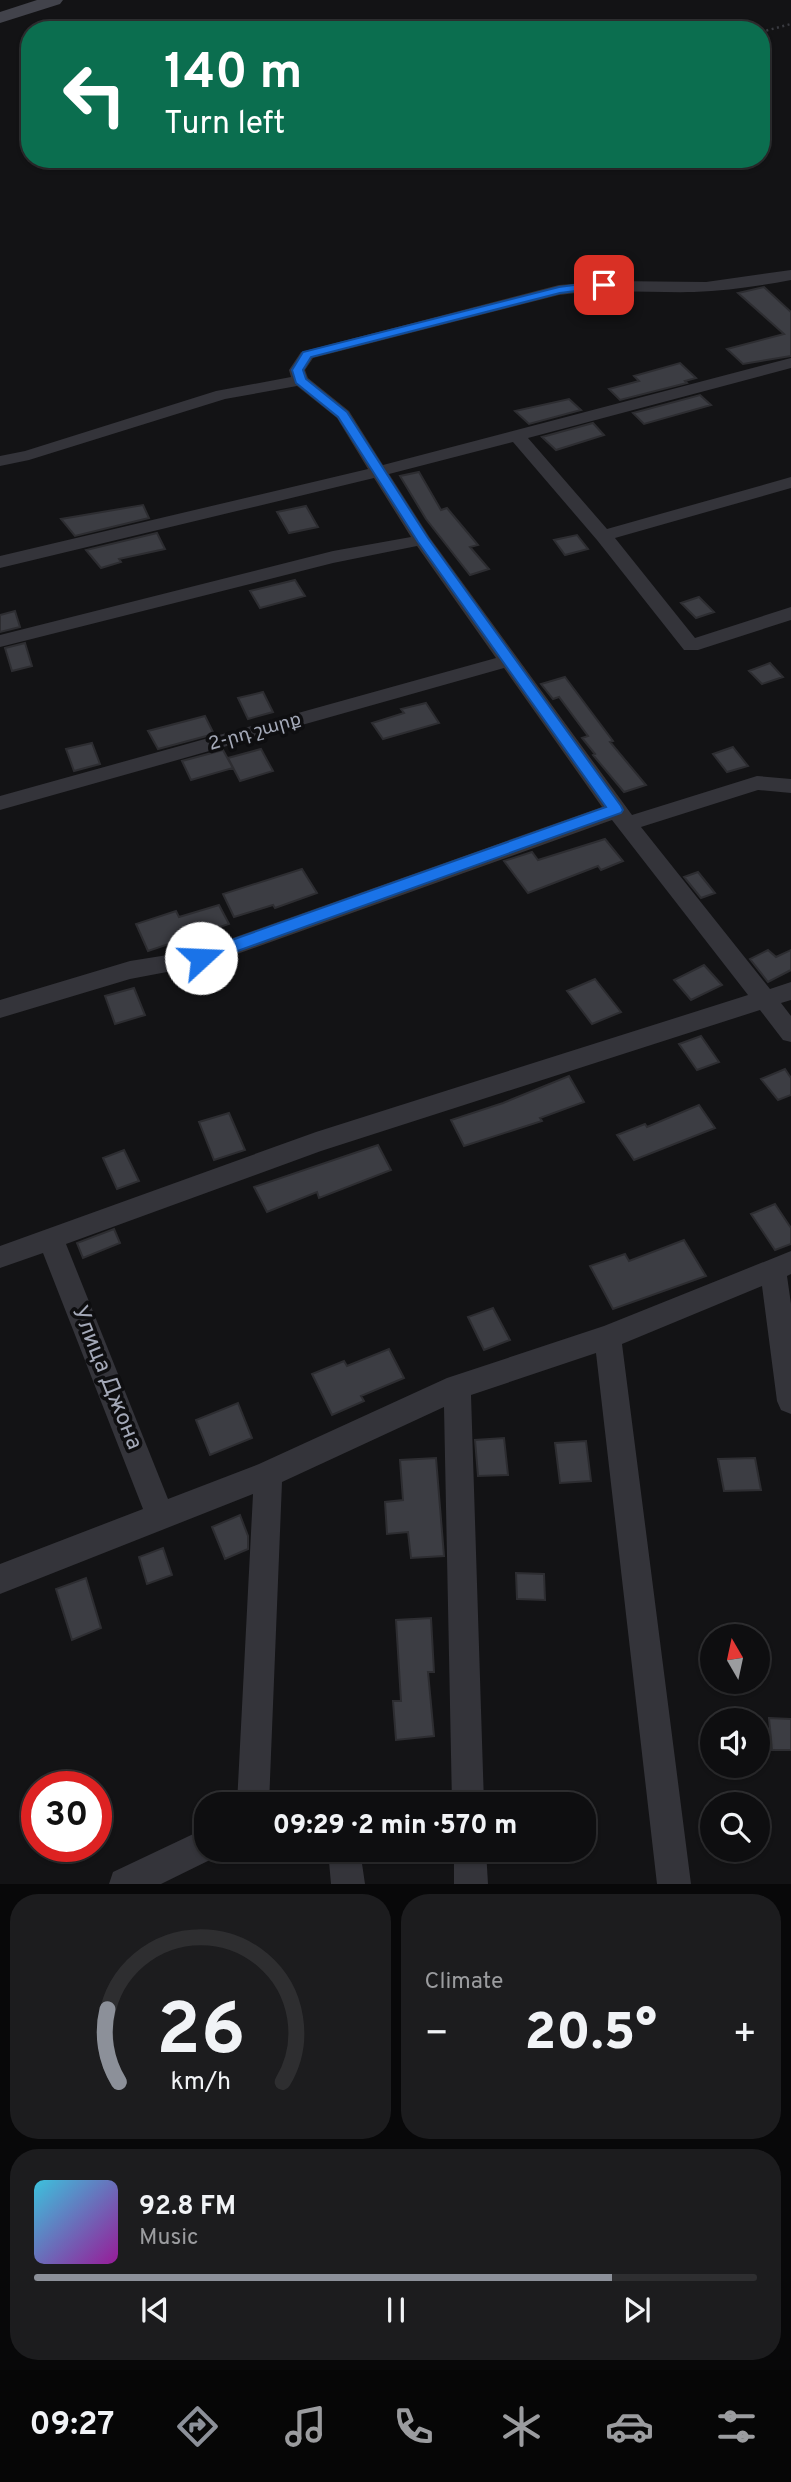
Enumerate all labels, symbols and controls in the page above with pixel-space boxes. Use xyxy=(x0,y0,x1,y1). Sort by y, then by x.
text: 140 m xyxy=(164,44,303,106)
icon: left xyxy=(49,49,140,140)
text: Turn left xyxy=(164,105,285,145)
pin xyxy=(574,255,634,315)
icon: arrive xyxy=(585,266,623,304)
street label: 2-րդ շարք xyxy=(206,707,304,757)
position arrow xyxy=(164,921,238,995)
street label: Улица Джона xyxy=(64,1302,148,1454)
north arrow xyxy=(700,1624,770,1694)
map controls xyxy=(700,1624,770,1862)
button: sound xyxy=(700,1708,770,1778)
speed limit sign: 30 xyxy=(21,1771,112,1862)
button: search xyxy=(700,1792,770,1862)
text: 09:29 · 2 min · 570 m xyxy=(273,1810,517,1843)
text: Climate xyxy=(425,1968,503,1997)
text: 26 xyxy=(156,1989,245,2081)
text: 20.5° xyxy=(524,2002,657,2068)
text: − xyxy=(425,2011,449,2060)
text: + xyxy=(732,2011,757,2060)
text: km/h xyxy=(170,2067,231,2099)
text: 92.8 FM xyxy=(139,2191,236,2224)
text: Music xyxy=(139,2224,199,2253)
icon: previous xyxy=(136,2291,174,2329)
icon: pause xyxy=(377,2291,415,2329)
icon: next xyxy=(618,2291,656,2329)
icon: directions xyxy=(173,2402,222,2451)
icon: music xyxy=(281,2402,330,2451)
icon: phone xyxy=(389,2402,438,2451)
icon: climate xyxy=(497,2402,546,2451)
icon: car xyxy=(605,2402,654,2451)
icon: filters xyxy=(712,2402,761,2451)
text: 09:27 xyxy=(29,2406,114,2446)

